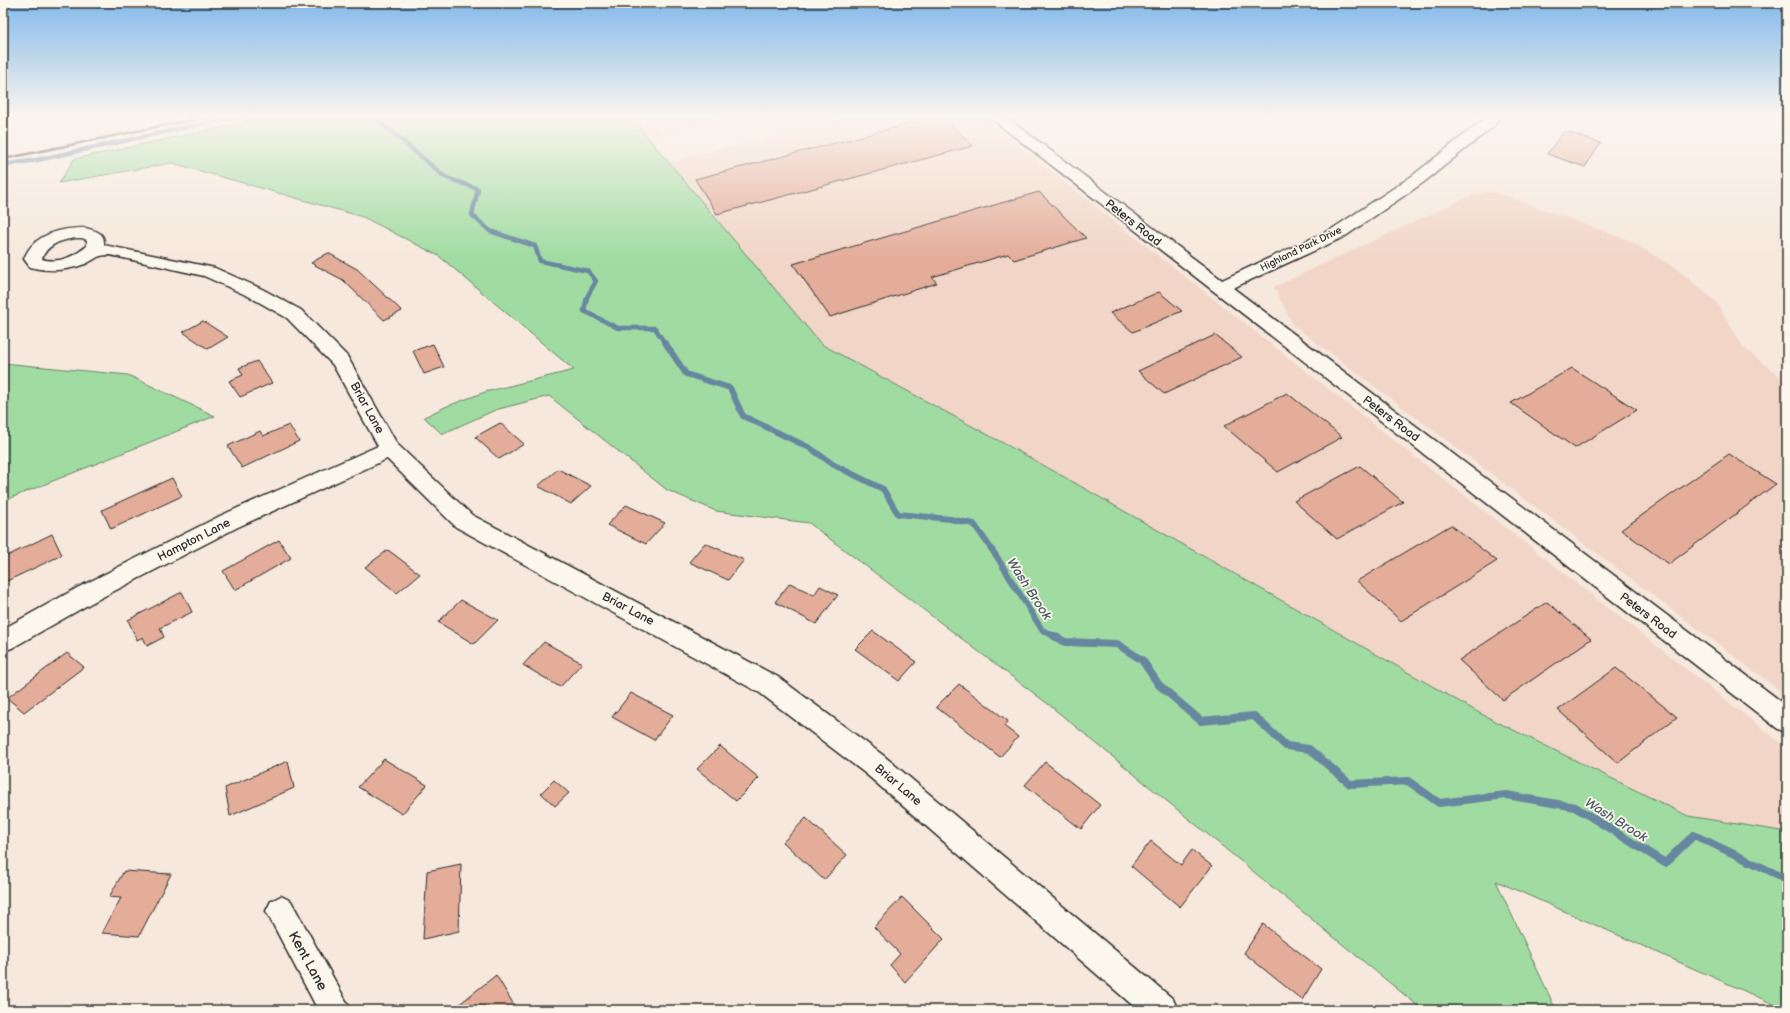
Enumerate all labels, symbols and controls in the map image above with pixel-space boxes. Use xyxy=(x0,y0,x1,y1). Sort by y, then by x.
street label: Peters Road xyxy=(1102,196,1164,250)
street label: Highland Park Drive xyxy=(1258,224,1344,274)
street label: Briar Lane xyxy=(347,379,387,437)
street label: Peters Road xyxy=(1360,393,1422,445)
street label: Hampton Lane xyxy=(155,515,233,565)
water label: Wash Brook xyxy=(1003,555,1055,623)
street label: Briar Lane xyxy=(599,589,657,629)
street label: Peters Road xyxy=(1617,590,1679,642)
street label: Briar Lane xyxy=(871,761,925,809)
water label: Wash Brook xyxy=(1582,794,1651,846)
street label: Kent Lane xyxy=(285,928,331,994)

